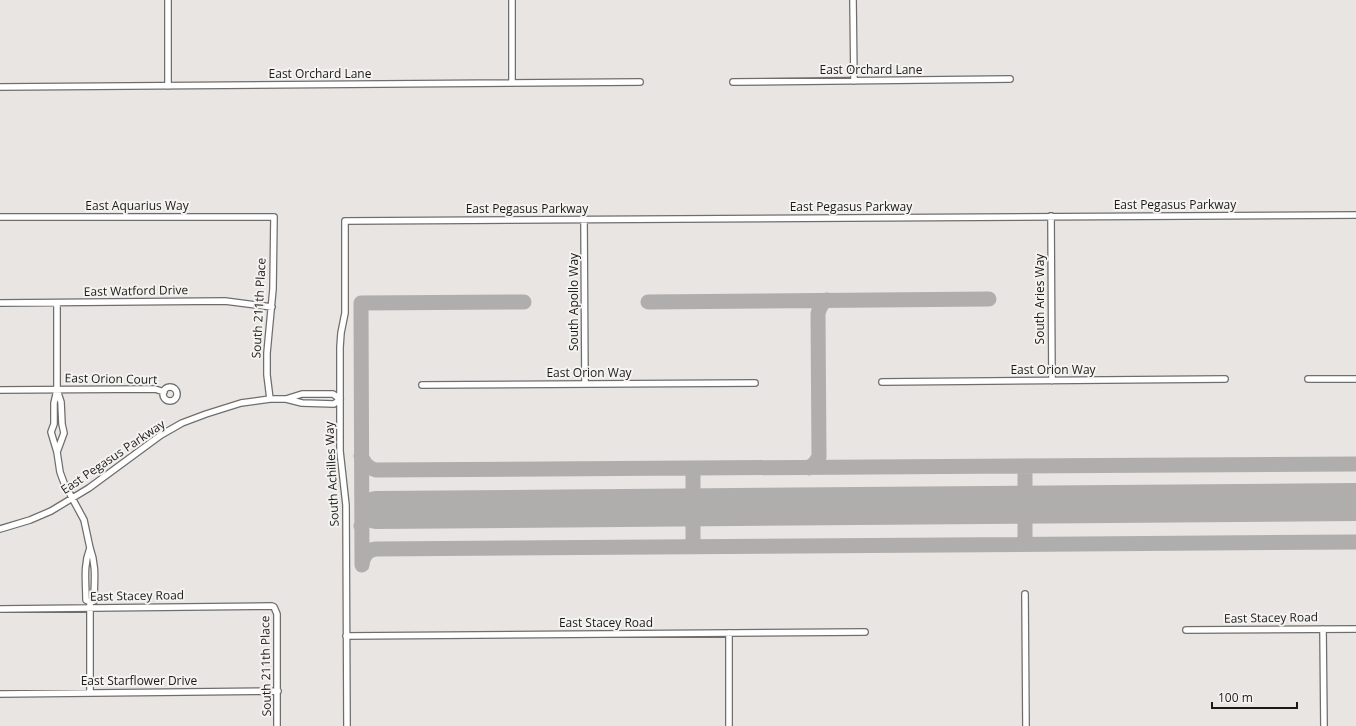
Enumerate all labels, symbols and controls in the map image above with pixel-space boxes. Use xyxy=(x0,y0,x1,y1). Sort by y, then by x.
street label: East Orchard Lane xyxy=(820,61,923,78)
street label: East Orchard Lane xyxy=(269,65,372,82)
street label: East Pegasus Parkway xyxy=(1114,196,1237,213)
street label: East Aquarius Way xyxy=(85,197,190,214)
street label: East Pegasus Parkway xyxy=(790,198,913,215)
street label: East Pegasus Parkway xyxy=(466,200,589,217)
street label: South Apollo Way xyxy=(565,252,582,351)
street label: South Aries Way xyxy=(1031,253,1048,344)
street label: South 211th Place xyxy=(247,257,270,359)
street label: East Watford Drive xyxy=(84,281,189,300)
street label: East Orion Way xyxy=(1010,361,1097,378)
street label: East Orion Way xyxy=(546,364,633,381)
street label: East Orion Court xyxy=(65,369,158,388)
street label: East Pegasus Parkway xyxy=(57,415,169,498)
street label: South Achilles Way xyxy=(320,420,343,527)
street label: East Stacey Road xyxy=(90,586,184,605)
street label: East Stacey Road xyxy=(1224,608,1318,627)
street label: East Stacey Road xyxy=(559,614,653,631)
street label: South 211th Place xyxy=(256,615,275,716)
street label: East Starflower Drive xyxy=(81,672,198,689)
scale bar xyxy=(1212,684,1297,710)
text: 100 m xyxy=(1218,689,1253,706)

